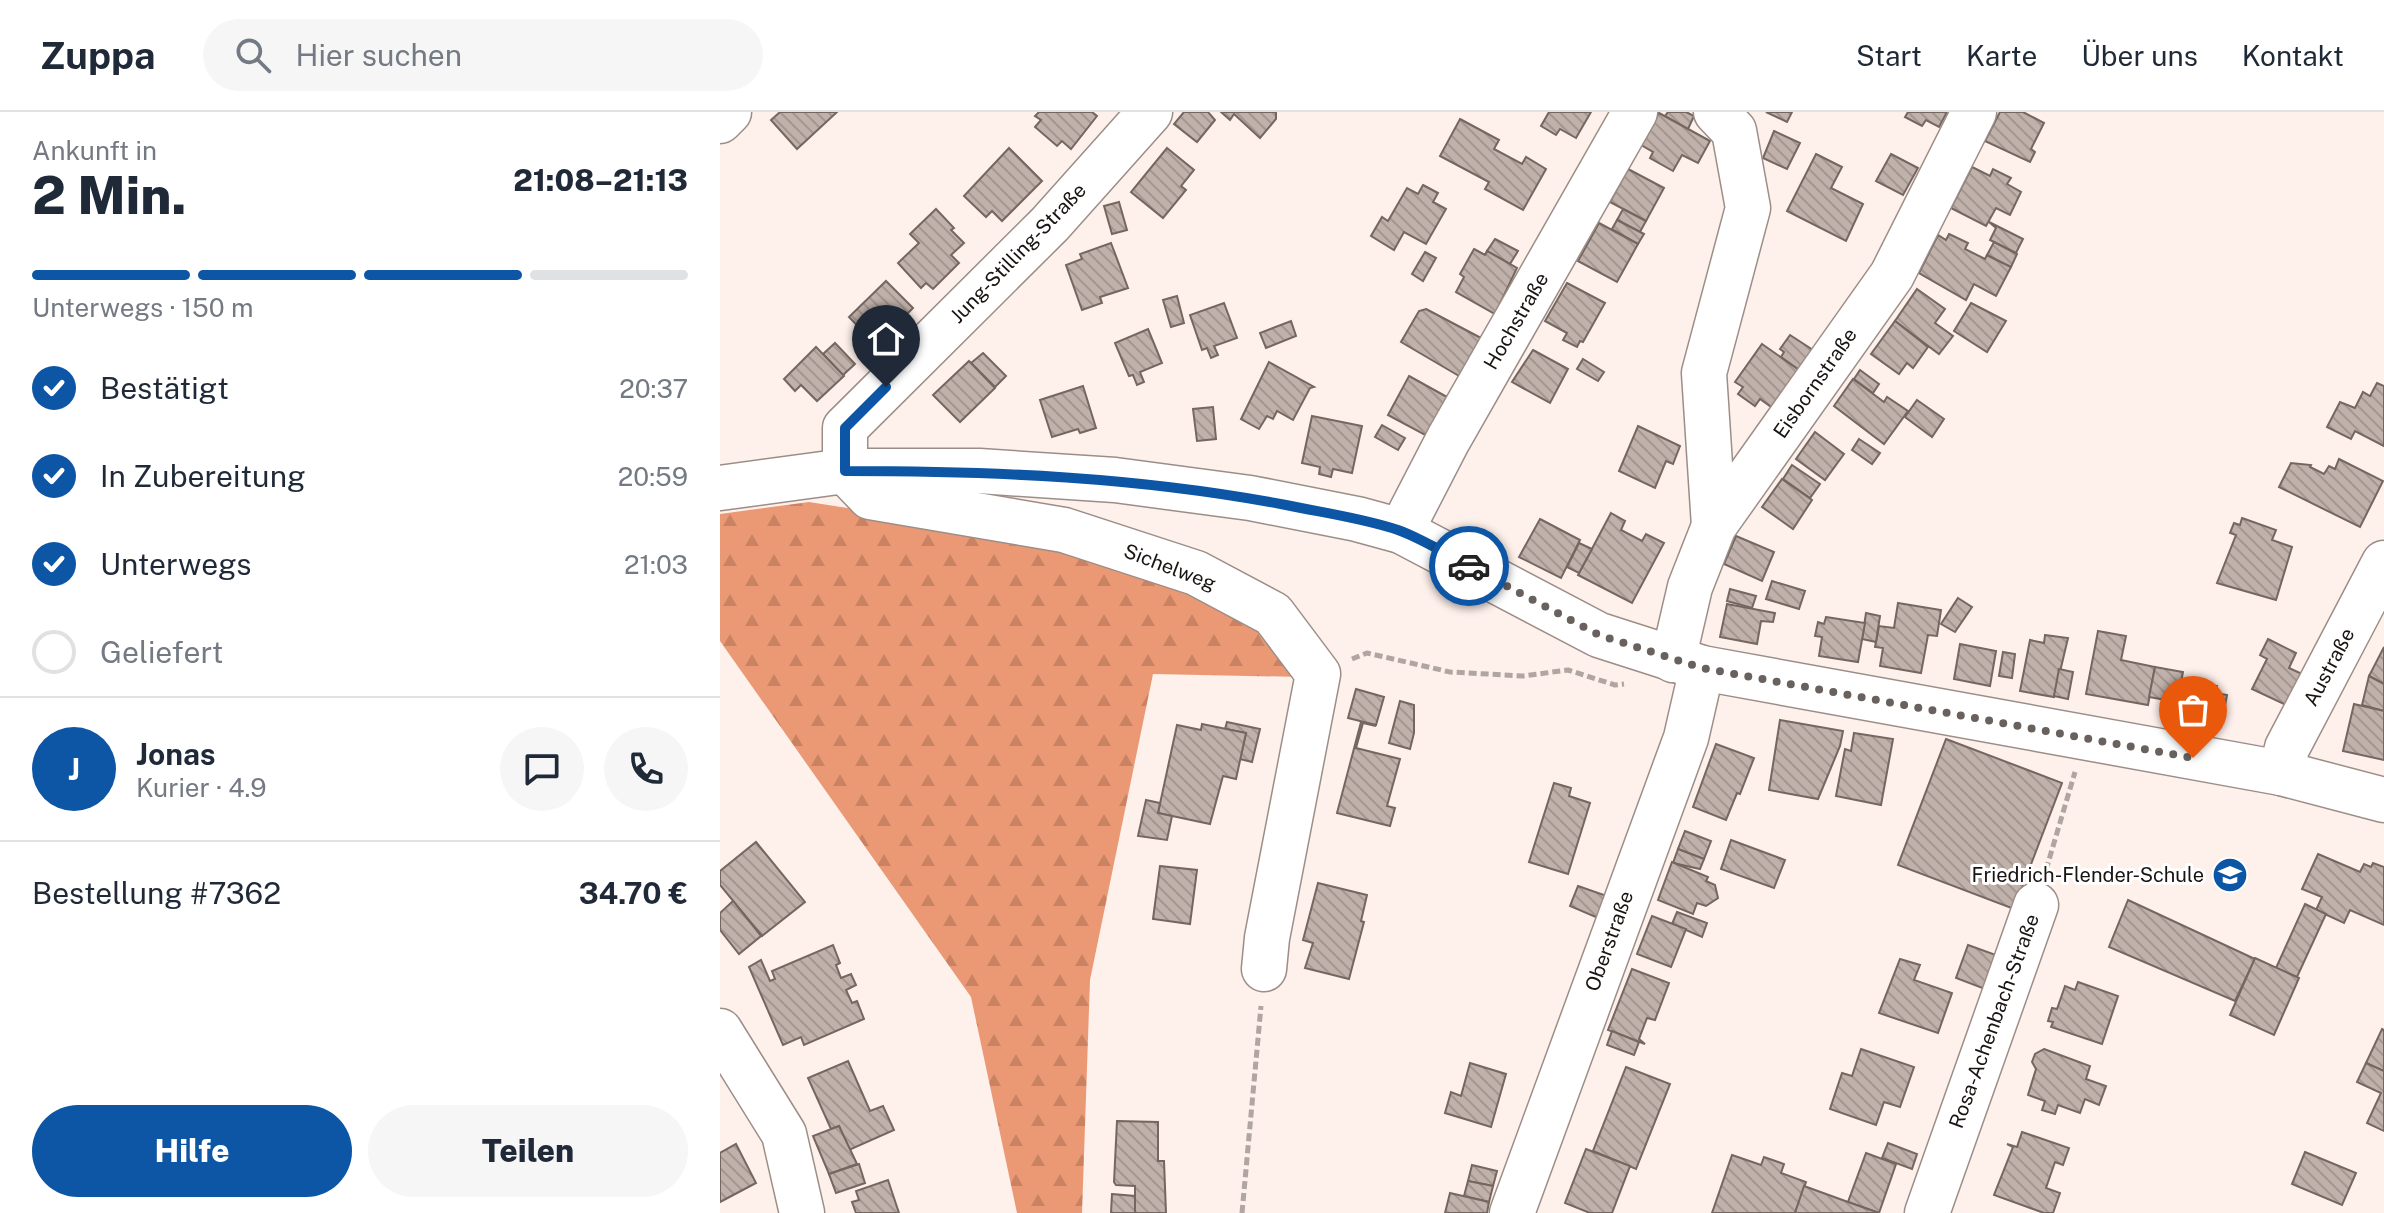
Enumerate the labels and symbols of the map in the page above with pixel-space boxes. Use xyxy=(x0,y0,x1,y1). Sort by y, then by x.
street label: Jung-Stilling-Straße xyxy=(945,178,1091,328)
street label: Hochstraße xyxy=(1479,268,1553,374)
pin xyxy=(852,305,920,387)
street label: Eisbornstraße xyxy=(1768,323,1862,443)
courier xyxy=(1429,526,1509,606)
street label: Sichelweg xyxy=(1121,538,1219,596)
street label: Austraße xyxy=(2298,624,2360,710)
pin xyxy=(2159,676,2227,758)
school or university icon: Friedrich-Flender-Schule xyxy=(2211,856,2249,894)
place label: Friedrich-Flender-Schule xyxy=(1972,863,2204,887)
street label: Oberstraße xyxy=(1580,888,1638,994)
street label: Rosa-Achenbach-Straße xyxy=(1944,910,2044,1132)

